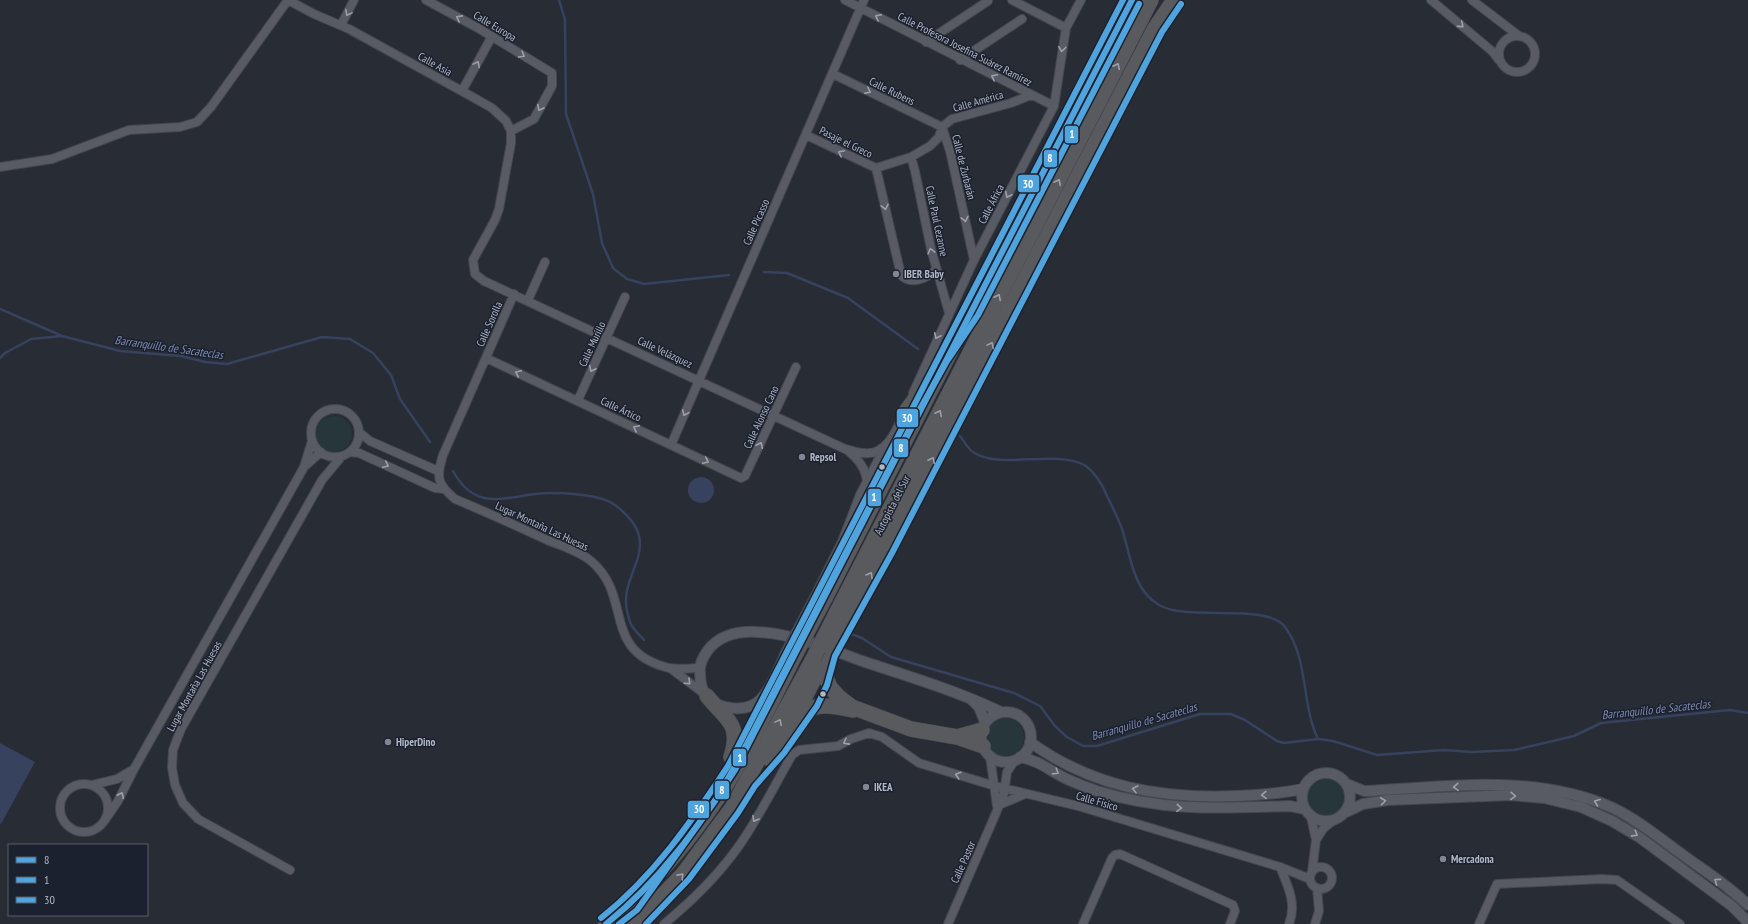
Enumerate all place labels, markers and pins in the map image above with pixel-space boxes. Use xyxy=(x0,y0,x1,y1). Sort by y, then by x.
place label: IBER Baby xyxy=(904,267,944,281)
marker: IBER Baby xyxy=(891,269,901,279)
place label: Repsol xyxy=(810,450,836,464)
marker: Repsol xyxy=(797,452,807,462)
unlabelled marker xyxy=(877,462,887,472)
unlabelled marker xyxy=(818,689,828,699)
place label: HiperDino xyxy=(396,735,435,749)
marker: HiperDino xyxy=(383,737,393,747)
place label: IKEA xyxy=(874,780,893,794)
marker: IKEA xyxy=(861,782,871,792)
place label: Mercadona xyxy=(1451,852,1494,866)
marker: Mercadona xyxy=(1438,854,1448,864)

